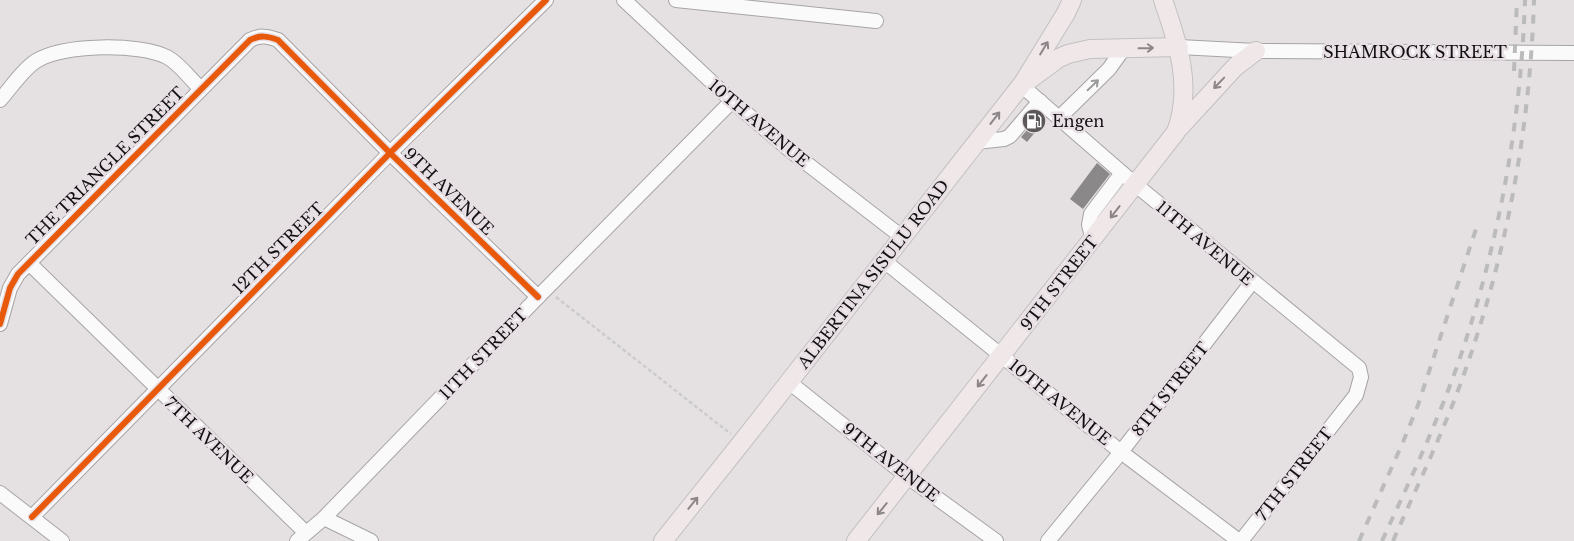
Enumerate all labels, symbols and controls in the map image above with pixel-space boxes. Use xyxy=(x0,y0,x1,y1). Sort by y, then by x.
one-way arrow xyxy=(1039,41,1049,55)
street label: SHAMROCK STREET xyxy=(1323,42,1507,62)
one-way arrow xyxy=(1137,43,1153,53)
street label: 10TH AVENUE xyxy=(705,75,813,171)
one-way arrow xyxy=(1213,77,1225,90)
one-way arrow xyxy=(1087,79,1099,91)
street label: THE TRIANGLE STREET xyxy=(22,83,188,249)
fuel station icon: Engen xyxy=(1021,108,1047,134)
place label: Engen xyxy=(1052,111,1104,131)
one-way arrow xyxy=(990,112,1001,125)
street label: 9TH AVENUE xyxy=(400,143,498,239)
street label: ALBERTINA SISULU ROAD xyxy=(792,176,953,373)
street label: 11TH AVENUE xyxy=(1152,196,1258,290)
street label: 12TH STREET xyxy=(228,198,328,298)
one-way arrow xyxy=(1109,205,1120,218)
street label: 9TH STREET xyxy=(1016,232,1102,334)
street label: 11TH STREET xyxy=(435,304,531,403)
street label: 8TH STREET xyxy=(1127,338,1213,440)
street label: 10TH AVENUE xyxy=(1005,355,1115,449)
one-way arrow xyxy=(976,374,987,387)
street label: 7TH AVENUE xyxy=(161,393,257,487)
street label: 9TH AVENUE xyxy=(839,418,943,506)
street label: 7TH STREET xyxy=(1252,423,1337,524)
one-way arrow xyxy=(688,497,699,510)
one-way arrow xyxy=(876,502,887,515)

